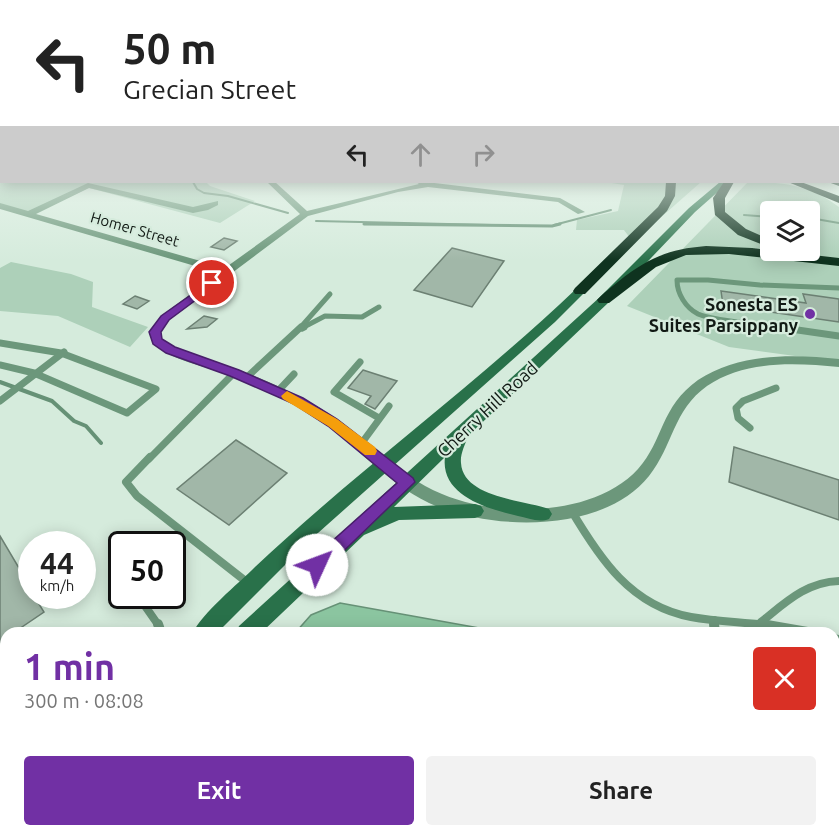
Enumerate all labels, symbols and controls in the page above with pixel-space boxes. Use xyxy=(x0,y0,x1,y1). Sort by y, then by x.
icon: left xyxy=(24,24,102,102)
text: 50 m xyxy=(123,25,217,72)
text: Grecian Street xyxy=(123,74,296,104)
icon: left xyxy=(341,138,374,171)
icon: ahead xyxy=(404,138,437,171)
icon: right xyxy=(467,138,500,171)
map controls xyxy=(760,201,820,261)
button: layers xyxy=(760,201,820,261)
street label: Homer Street xyxy=(89,208,181,250)
pin xyxy=(186,257,237,308)
icon: arrive xyxy=(195,266,228,299)
place label: Sonesta ES Suites Parsippany xyxy=(649,294,798,335)
marker: Sonesta ES Suites Parsippany xyxy=(803,307,817,321)
street label: Cherry Hill Road xyxy=(433,357,541,461)
speed limit sign: 50 xyxy=(108,531,186,609)
position arrow xyxy=(285,533,349,597)
text: 44 xyxy=(40,546,74,580)
text: km/h xyxy=(40,577,74,594)
text: 1 min xyxy=(24,646,115,687)
button: close xyxy=(753,647,816,710)
text: 300 m · 08:08 xyxy=(24,689,144,712)
button: Exit xyxy=(24,756,414,825)
button: Share xyxy=(426,756,816,825)

